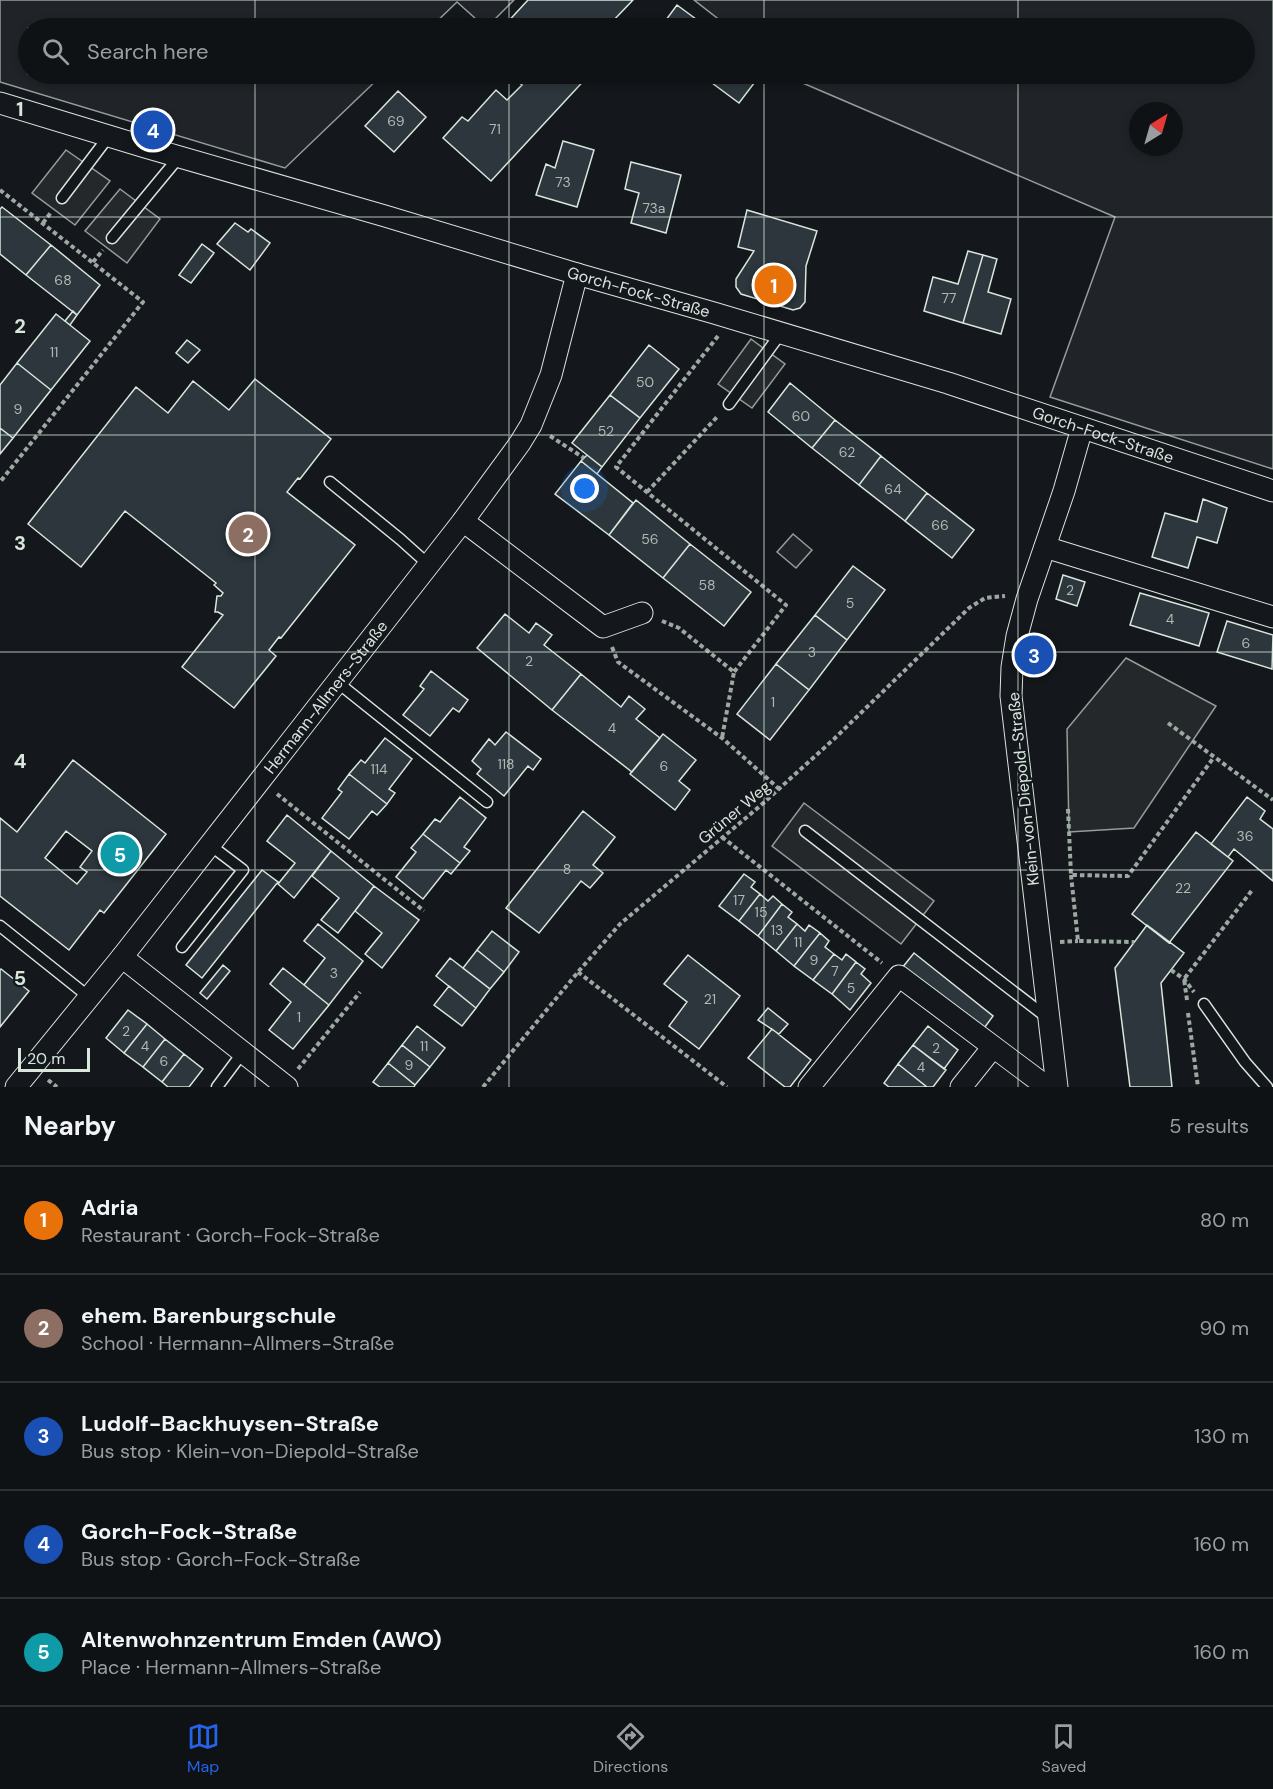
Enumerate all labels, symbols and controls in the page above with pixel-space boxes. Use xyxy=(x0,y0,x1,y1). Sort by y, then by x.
search box xyxy=(18,18,1255,84)
icon: search xyxy=(39,35,72,68)
text: Search here xyxy=(87,37,208,66)
text: 1 xyxy=(16,96,24,122)
north arrow xyxy=(1129,102,1183,156)
pin: 4 xyxy=(134,108,172,152)
house number: 69 xyxy=(387,112,405,130)
house number: 71 xyxy=(489,120,501,138)
house number: 73 xyxy=(555,173,571,191)
house number: 73a xyxy=(642,199,666,217)
street label: Gorch-Fock-Straße xyxy=(565,262,712,322)
pin: 1 xyxy=(754,262,794,308)
house number: 68 xyxy=(54,271,72,289)
house number: 77 xyxy=(942,289,956,307)
text: 2 xyxy=(14,313,26,339)
house number: 11 xyxy=(50,343,58,361)
house number: 50 xyxy=(636,373,654,391)
house number: 9 xyxy=(14,400,23,418)
street label: Gorch-Fock-Straße xyxy=(1030,402,1176,468)
house number: 60 xyxy=(792,407,810,425)
house number: 52 xyxy=(598,422,614,440)
house number: 62 xyxy=(839,443,855,461)
your location xyxy=(570,474,599,503)
house number: 64 xyxy=(884,480,902,498)
pin: 2 xyxy=(228,512,268,556)
house number: 66 xyxy=(931,516,949,534)
text: 3 xyxy=(14,530,26,556)
house number: 56 xyxy=(641,530,659,548)
house number: 58 xyxy=(698,576,716,594)
house number: 2 xyxy=(1066,581,1074,599)
house number: 5 xyxy=(846,594,854,612)
house number: 4 xyxy=(1166,610,1175,628)
street label: Hermann-Allmers-Straße xyxy=(259,616,392,778)
pin: 3 xyxy=(1014,632,1054,678)
house number: 6 xyxy=(1242,634,1250,652)
house number: 3 xyxy=(808,643,816,661)
house number: 2 xyxy=(525,652,533,670)
street label: Klein-von-Diepold-Straße xyxy=(1003,691,1044,887)
house number: 1 xyxy=(771,693,775,711)
house number: 4 xyxy=(608,719,617,737)
text: 4 xyxy=(14,748,27,774)
house number: 118 xyxy=(497,755,515,773)
house number: 6 xyxy=(660,757,668,775)
house number: 114 xyxy=(370,760,388,778)
street label: Grüner Weg xyxy=(694,776,775,849)
house number: 36 xyxy=(1236,827,1254,845)
pin: 5 xyxy=(100,832,140,876)
house number: 8 xyxy=(563,860,571,878)
house number: 22 xyxy=(1175,879,1191,897)
house number: 17 xyxy=(733,891,745,909)
house number: 15 xyxy=(755,903,767,921)
house number: 13 xyxy=(771,921,783,939)
house number: 11 xyxy=(794,933,802,951)
house number: 9 xyxy=(810,951,819,969)
house number: 7 xyxy=(831,962,839,980)
house number: 3 xyxy=(330,964,338,982)
text: 5 xyxy=(14,965,26,991)
house number: 5 xyxy=(847,979,855,997)
house number: 21 xyxy=(704,990,716,1008)
house number: 1 xyxy=(297,1008,301,1026)
house number: 2 xyxy=(122,1022,130,1040)
house number: 4 xyxy=(141,1037,150,1055)
house number: 11 xyxy=(420,1037,428,1055)
house number: 2 xyxy=(932,1039,940,1057)
scale bar xyxy=(18,1045,90,1072)
text: 20 m xyxy=(27,1048,66,1069)
house number: 6 xyxy=(160,1052,168,1070)
house number: 9 xyxy=(405,1056,414,1074)
house number: 4 xyxy=(917,1058,926,1076)
text: Nearby xyxy=(24,1109,116,1143)
text: 5 results xyxy=(1169,1113,1249,1139)
text: Adria xyxy=(81,1193,138,1222)
text: 1 xyxy=(40,1207,47,1233)
text: 80 m xyxy=(1200,1207,1249,1233)
text: Restaurant · Gorch-Fock-Straße xyxy=(81,1222,380,1248)
text: ehem. Barenburgschule xyxy=(81,1301,336,1330)
text: 2 xyxy=(38,1315,49,1341)
text: 90 m xyxy=(1200,1315,1249,1341)
text: School · Hermann-Allmers-Straße xyxy=(81,1330,394,1356)
text: Ludolf-Backhuysen-Straße xyxy=(81,1409,379,1438)
text: 3 xyxy=(37,1423,50,1449)
text: 130 m xyxy=(1194,1423,1249,1449)
text: Bus stop · Klein-von-Diepold-Straße xyxy=(81,1438,419,1464)
text: Gorch-Fock-Straße xyxy=(81,1517,297,1546)
text: 4 xyxy=(37,1531,50,1557)
text: 160 m xyxy=(1193,1531,1249,1557)
text: Bus stop · Gorch-Fock-Straße xyxy=(81,1546,360,1572)
text: Altenwohnzentrum Emden (AWO) xyxy=(81,1625,442,1654)
text: 5 xyxy=(37,1639,50,1665)
text: 160 m xyxy=(1193,1639,1249,1665)
text: Place · Hermann-Allmers-Straße xyxy=(81,1654,381,1680)
tab: Map xyxy=(187,1720,220,1777)
tab: Directions xyxy=(593,1720,668,1777)
tab: Saved xyxy=(1042,1720,1086,1777)

